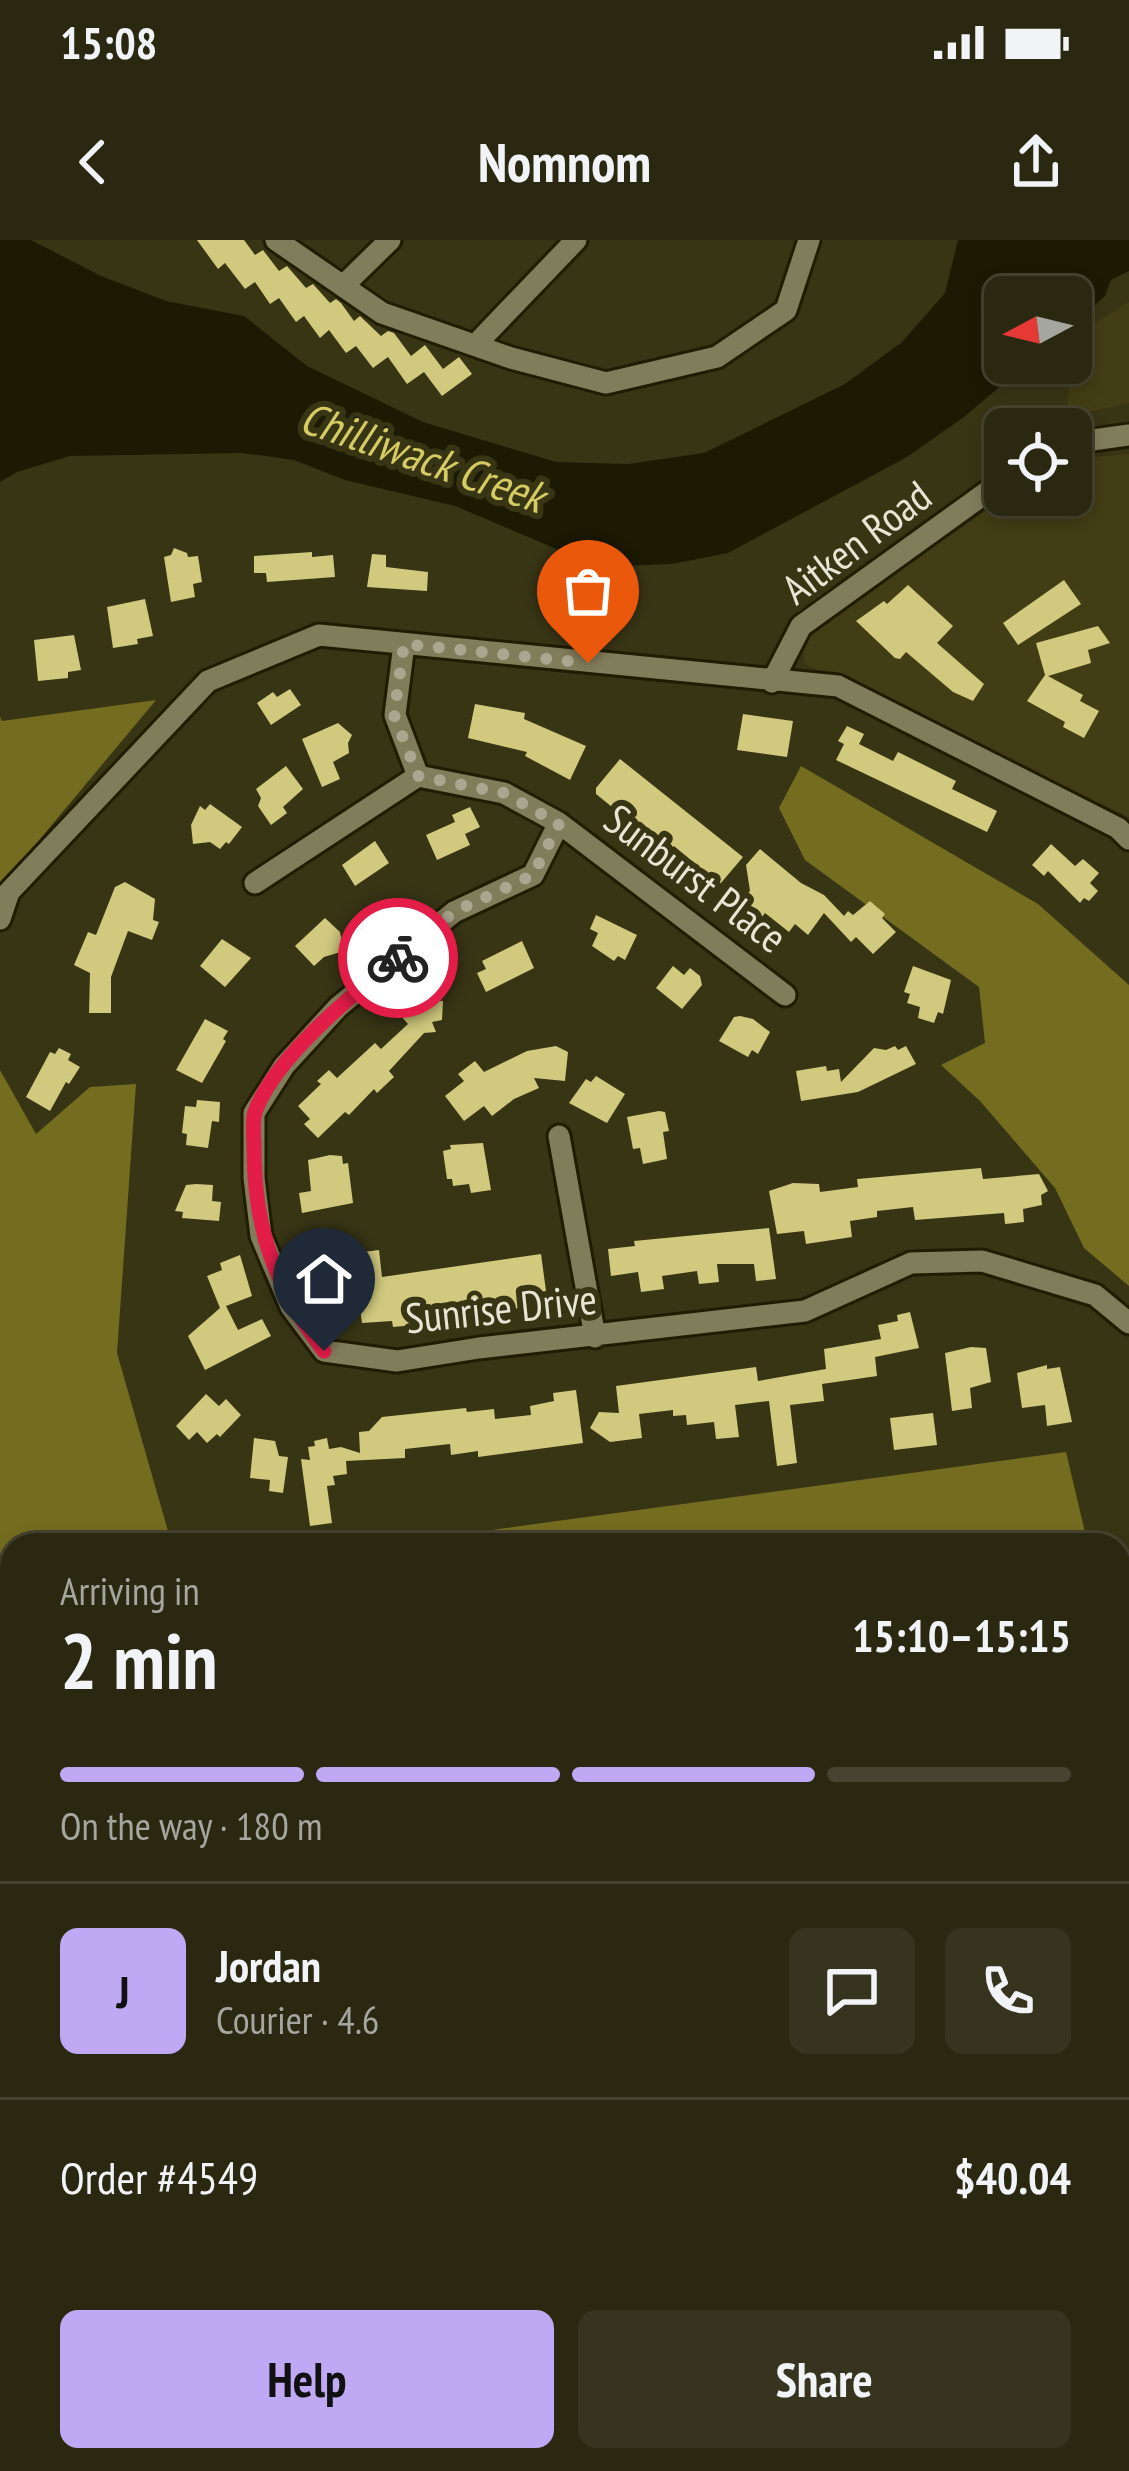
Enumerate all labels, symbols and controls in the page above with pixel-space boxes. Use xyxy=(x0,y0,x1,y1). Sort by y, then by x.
text: 15:08 xyxy=(60,13,157,71)
text: Nomnom xyxy=(478,127,651,197)
icon: back xyxy=(60,129,126,195)
icon: share xyxy=(1003,129,1069,195)
north arrow xyxy=(984,276,1092,384)
map controls xyxy=(984,276,1092,516)
water label: Chilliwack Creek xyxy=(293,387,557,526)
button: locate xyxy=(984,408,1092,516)
street label: Aitken Road xyxy=(770,468,942,616)
pin xyxy=(537,540,639,663)
icon: bag xyxy=(555,558,621,624)
street label: Sunburst Place xyxy=(594,792,798,964)
courier xyxy=(338,898,458,1018)
icon: bike xyxy=(365,925,431,991)
pin xyxy=(273,1228,375,1351)
icon: home xyxy=(291,1246,357,1312)
street label: Sunrise Drive xyxy=(403,1271,599,1345)
text: Arriving in xyxy=(60,1565,200,1616)
text: 15:10–15:15 xyxy=(852,1606,1071,1664)
text: 2 min xyxy=(60,1610,218,1711)
text: On the way · 180 m xyxy=(60,1800,322,1851)
button: chat xyxy=(789,1928,915,2054)
button: phone xyxy=(945,1928,1071,2054)
text: Jordan xyxy=(216,1936,321,1994)
text: J xyxy=(116,1962,130,2020)
text: Courier · 4.6 xyxy=(216,1994,379,2045)
text: Order #4549 xyxy=(60,2148,258,2206)
text: $40.04 xyxy=(954,2148,1071,2206)
button: Help xyxy=(60,2310,554,2448)
button: Share xyxy=(578,2310,1071,2448)

